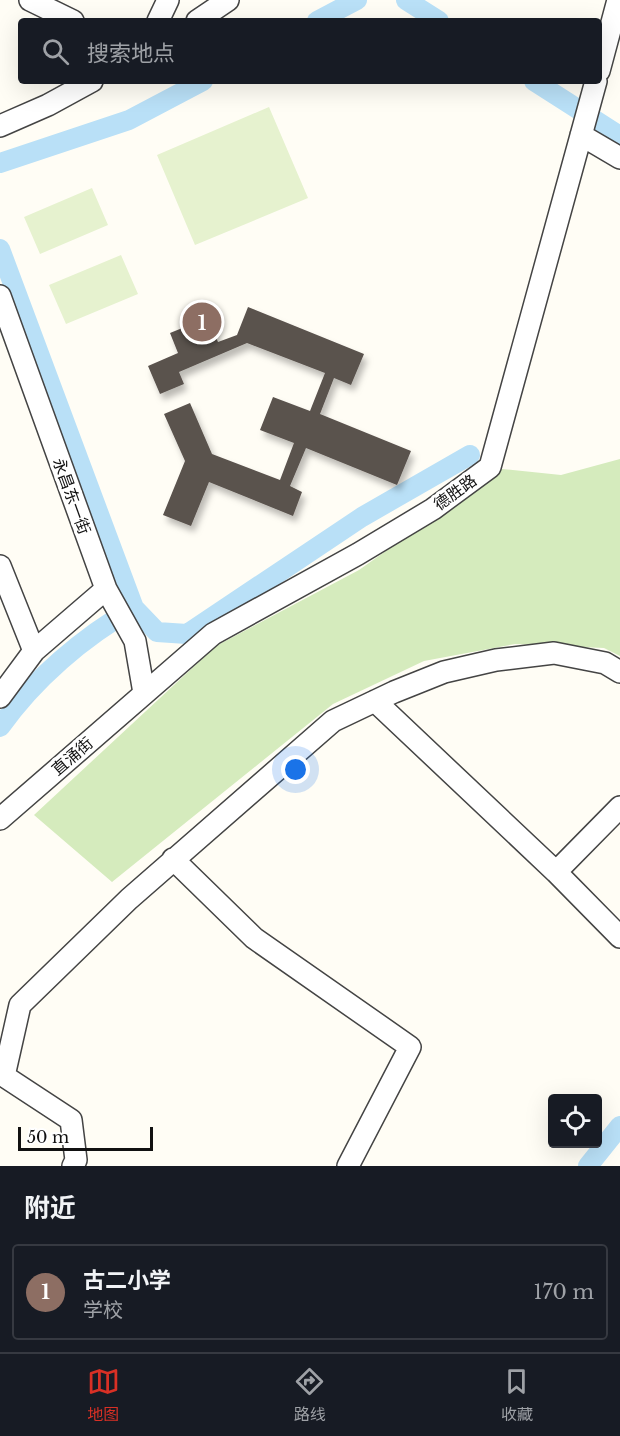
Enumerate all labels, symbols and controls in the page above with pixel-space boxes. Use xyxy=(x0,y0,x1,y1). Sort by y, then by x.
search box xyxy=(18,18,602,84)
icon: search xyxy=(39,35,72,68)
text: 搜索地点 xyxy=(87,40,175,67)
pin: 1 xyxy=(182,300,222,344)
street label: 永昌东一街 xyxy=(49,455,95,537)
street label: 德胜路 xyxy=(430,470,480,514)
street label: 直涌街 xyxy=(47,733,97,779)
your location xyxy=(281,755,310,784)
map controls xyxy=(548,1094,602,1148)
button: locate xyxy=(548,1094,602,1148)
scale bar xyxy=(18,1124,153,1152)
text: 50 m xyxy=(27,1127,69,1147)
text: 附近 xyxy=(24,1192,76,1224)
text: 古二小学 xyxy=(83,1267,171,1294)
text: 1 xyxy=(41,1280,50,1304)
text: 170 m xyxy=(534,1280,594,1304)
text: 学校 xyxy=(83,1298,123,1322)
tab: 地图 xyxy=(87,1365,120,1425)
tab: 路线 xyxy=(293,1365,326,1425)
tab: 收藏 xyxy=(500,1365,533,1425)

